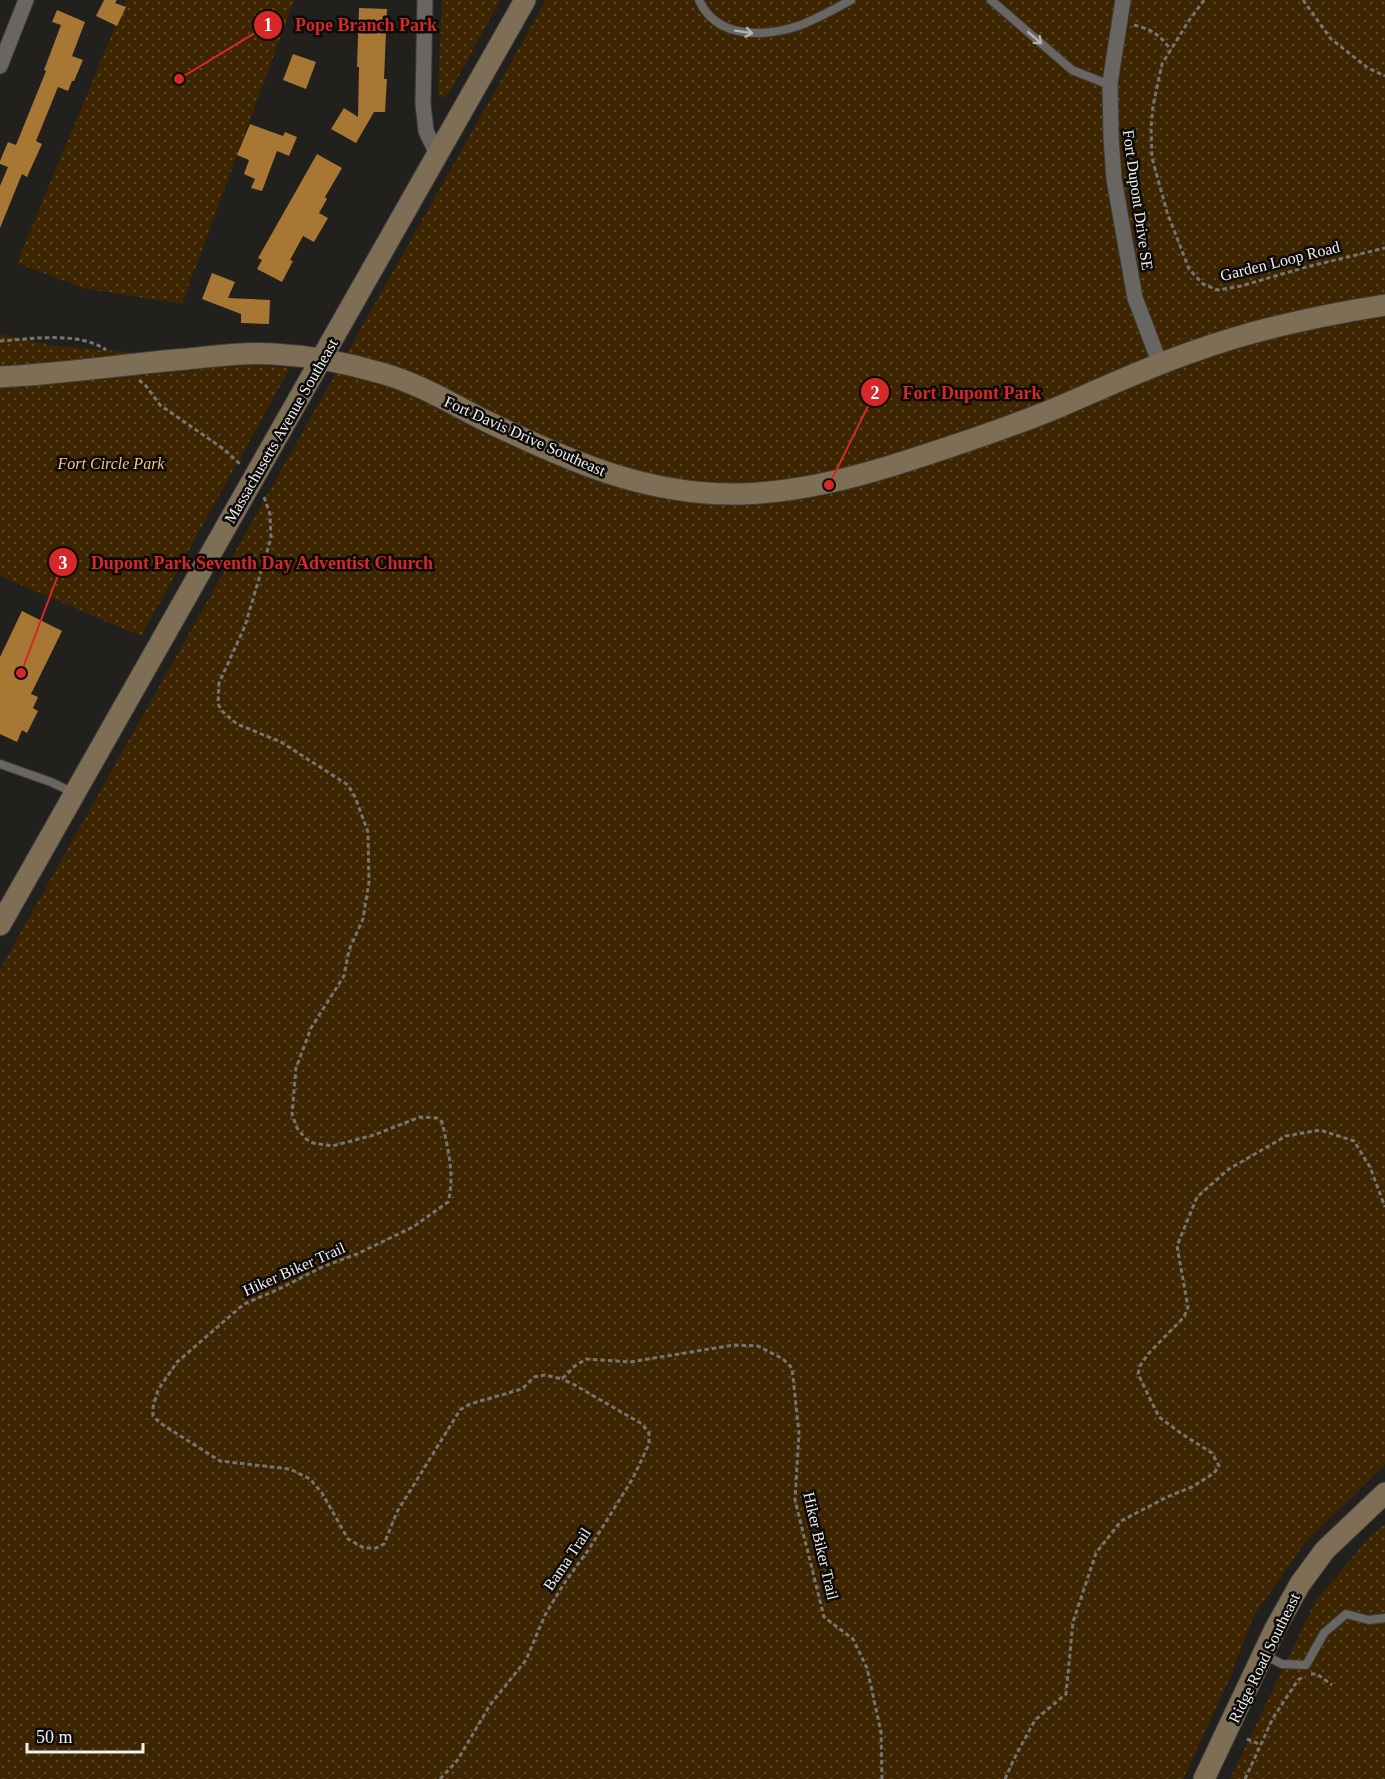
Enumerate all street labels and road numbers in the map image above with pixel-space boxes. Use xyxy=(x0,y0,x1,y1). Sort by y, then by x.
street label: Fort Dupont Drive SE xyxy=(1119,129,1156,272)
street label: Garden Loop Road xyxy=(1218,238,1342,285)
street label: Massachusetts Avenue Southeast xyxy=(221,335,341,526)
street label: Fort Davis Drive Southeast xyxy=(442,393,609,480)
street label: Hiker Biker Trail xyxy=(240,1239,348,1299)
street label: Hiker Biker Trail xyxy=(800,1490,842,1602)
street label: Bama Trail xyxy=(540,1524,594,1593)
street label: Ridge Road Southeast xyxy=(1225,1590,1304,1726)

